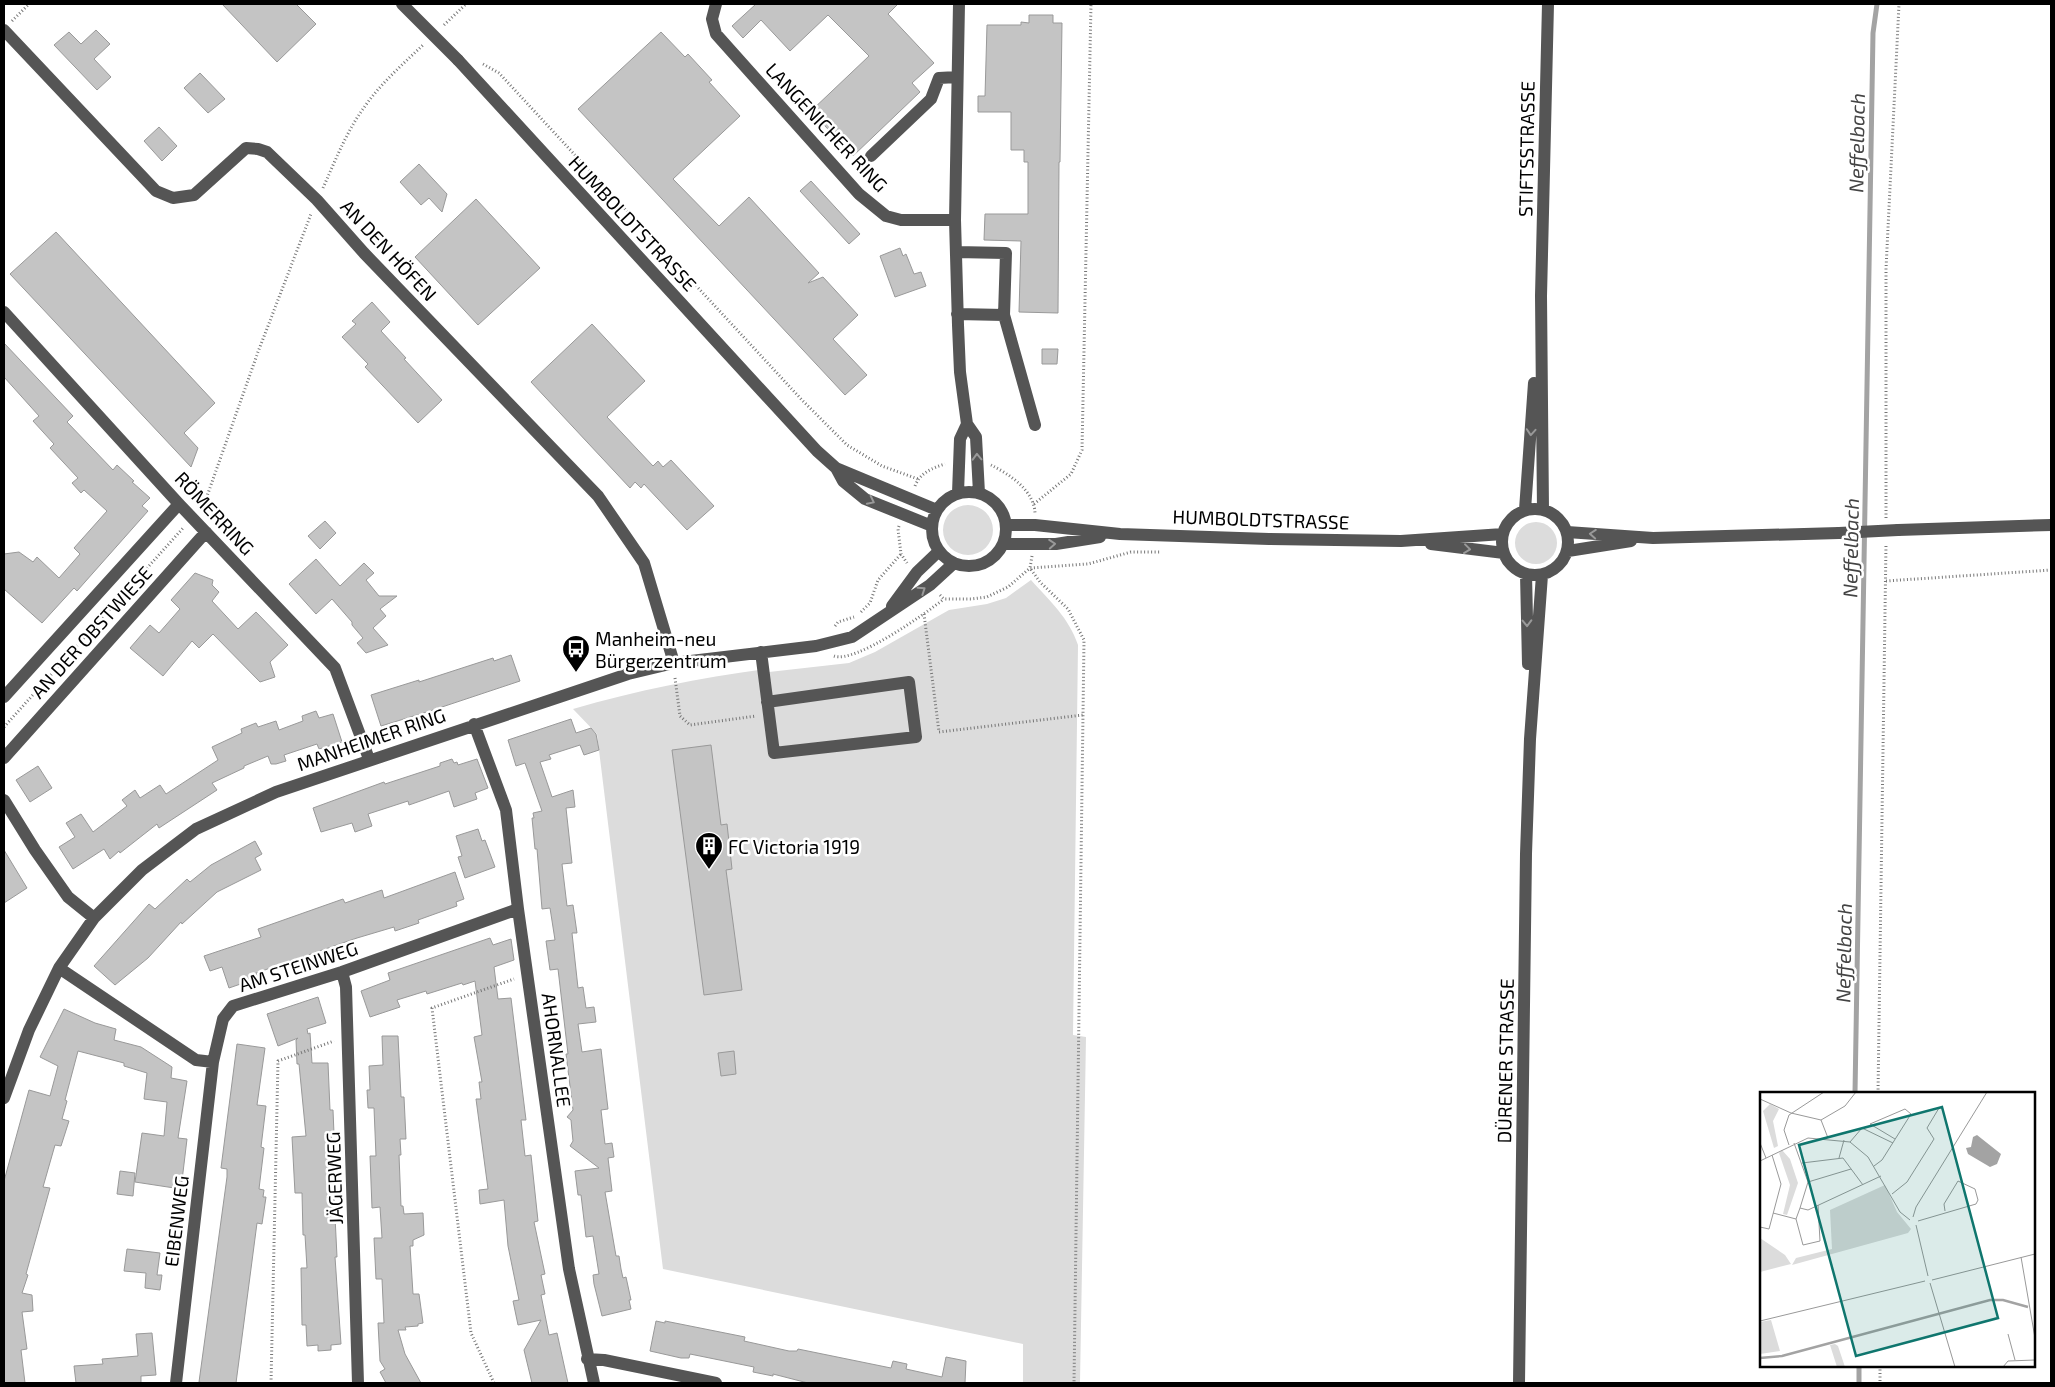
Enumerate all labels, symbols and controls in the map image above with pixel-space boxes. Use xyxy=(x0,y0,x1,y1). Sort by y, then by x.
street label: LANGENICHER RING xyxy=(761,58,893,196)
street label: STIFTSSTRASSE xyxy=(1513,81,1539,217)
water label: Neffelbach xyxy=(1843,93,1869,193)
street label: HUMBOLDTSTRASSE xyxy=(564,150,702,296)
street label: AN DEN HÖFEN xyxy=(336,195,442,305)
one-way arrow xyxy=(1526,428,1537,436)
one-way arrow xyxy=(972,453,982,460)
street label: RÖMERRING xyxy=(171,467,259,559)
one-way arrow xyxy=(866,495,875,505)
water label: Neffelbach xyxy=(1837,498,1863,598)
street label: HUMBOLDTSTRASSE xyxy=(1172,504,1350,534)
one-way arrow xyxy=(1588,528,1596,539)
one-way arrow xyxy=(1049,538,1057,549)
one-way arrow xyxy=(1463,543,1471,554)
street label: AN DER OBSTWIESE xyxy=(26,561,156,703)
one-way arrow xyxy=(916,587,925,596)
one-way arrow xyxy=(1522,619,1533,627)
place label: Manheim-neu Bürgerzentrum xyxy=(595,627,727,672)
bus stop icon: Manheim-neu Bürgerzentrum xyxy=(561,634,591,673)
street label: MANHEIMER RING xyxy=(294,703,448,775)
building icon: FC Victoria 1919 xyxy=(694,831,724,870)
place label: FC Victoria 1919 xyxy=(728,835,860,858)
water label: Neffelbach xyxy=(1830,903,1856,1003)
street label: AM STEINWEG xyxy=(236,936,360,996)
street label: DÜRENER STRASSE xyxy=(1492,978,1518,1144)
street label: AHORNALLEE xyxy=(538,991,576,1109)
inset map xyxy=(1760,1092,2035,1367)
street label: JÄGERWEG xyxy=(321,1131,347,1225)
street label: EIBENWEG xyxy=(159,1174,193,1268)

